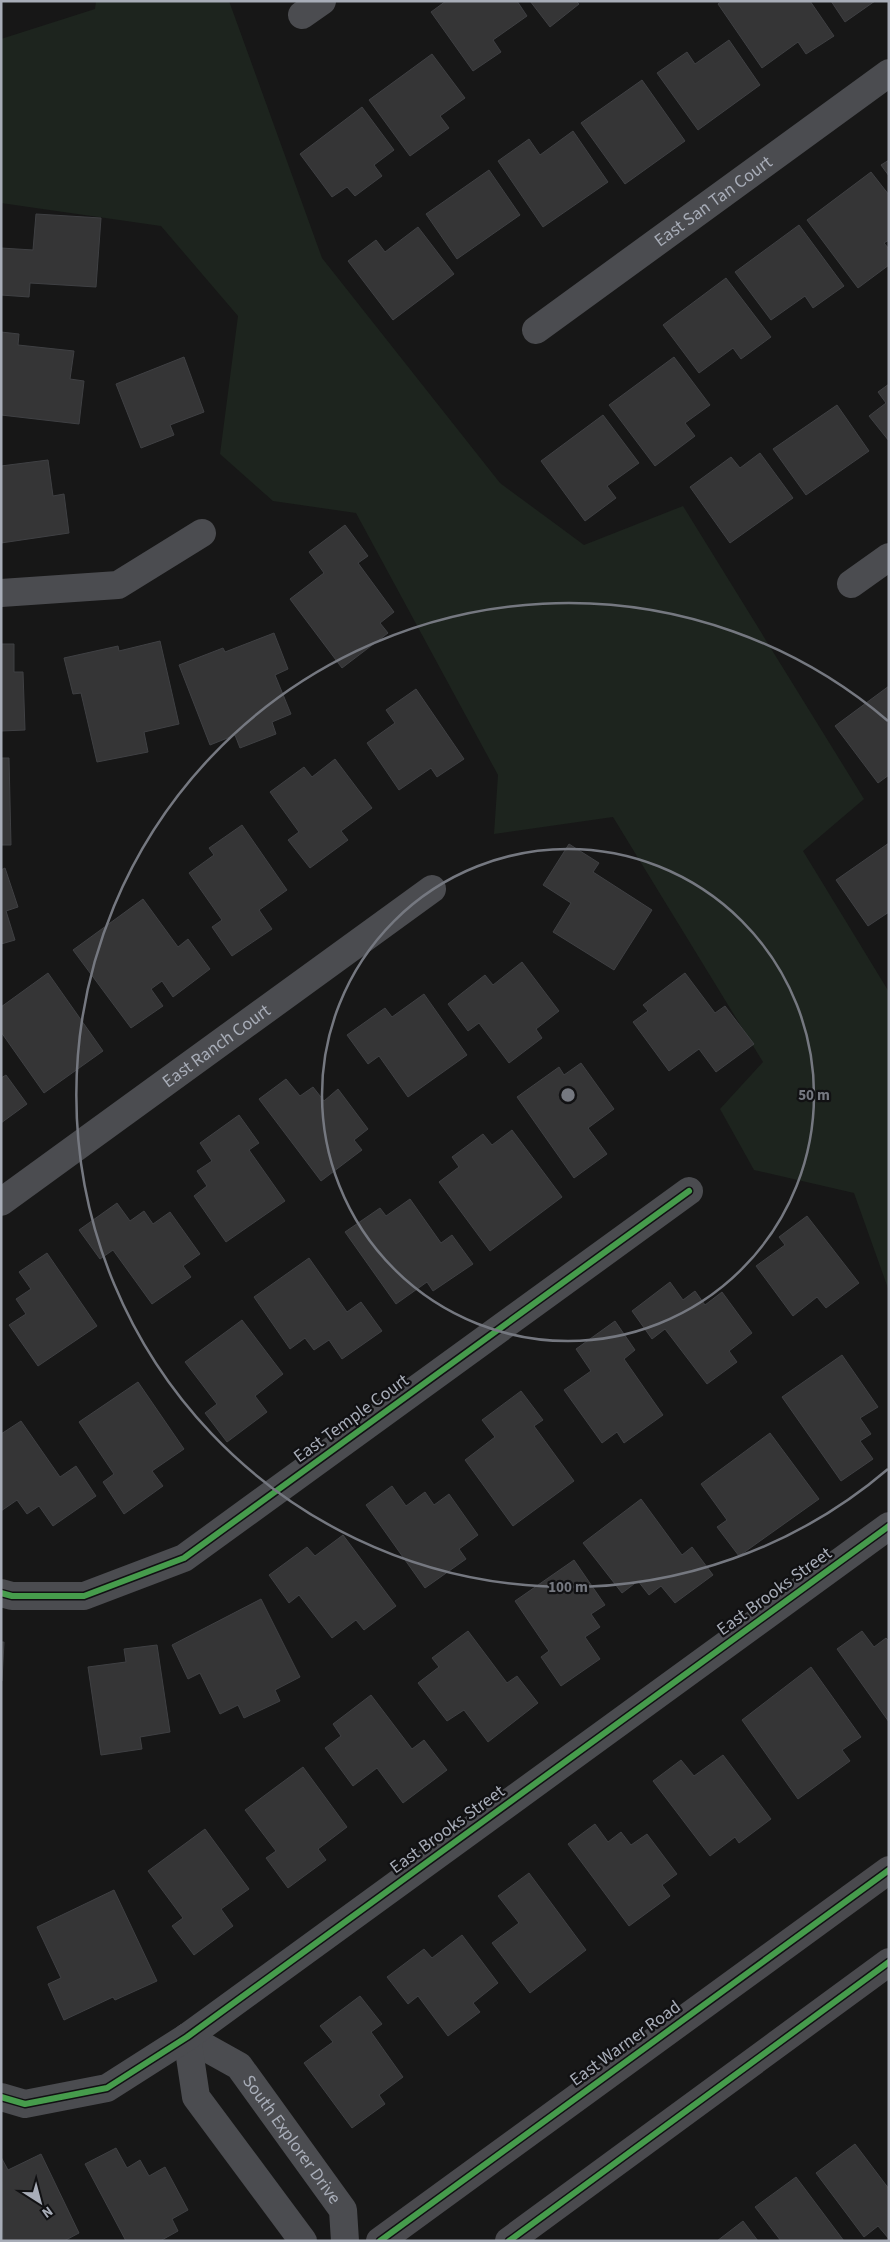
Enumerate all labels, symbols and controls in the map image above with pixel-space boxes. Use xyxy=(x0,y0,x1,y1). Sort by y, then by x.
street label: East San Tan Court xyxy=(649,150,778,253)
street label: East Ranch Court xyxy=(157,998,276,1094)
text: 50 m xyxy=(798,1085,830,1106)
centre of rings xyxy=(559,1086,577,1104)
street label: East Temple Court xyxy=(289,1368,414,1469)
street label: East Brooks Street xyxy=(712,1541,837,1642)
text: 100 m xyxy=(548,1577,588,1598)
street label: East Brooks Street xyxy=(385,1779,510,1880)
street label: East Warner Road xyxy=(565,1995,686,2092)
street label: South Explorer Drive xyxy=(236,2070,347,2209)
north arrow xyxy=(15,2177,65,2227)
text: N xyxy=(37,2201,57,2223)

